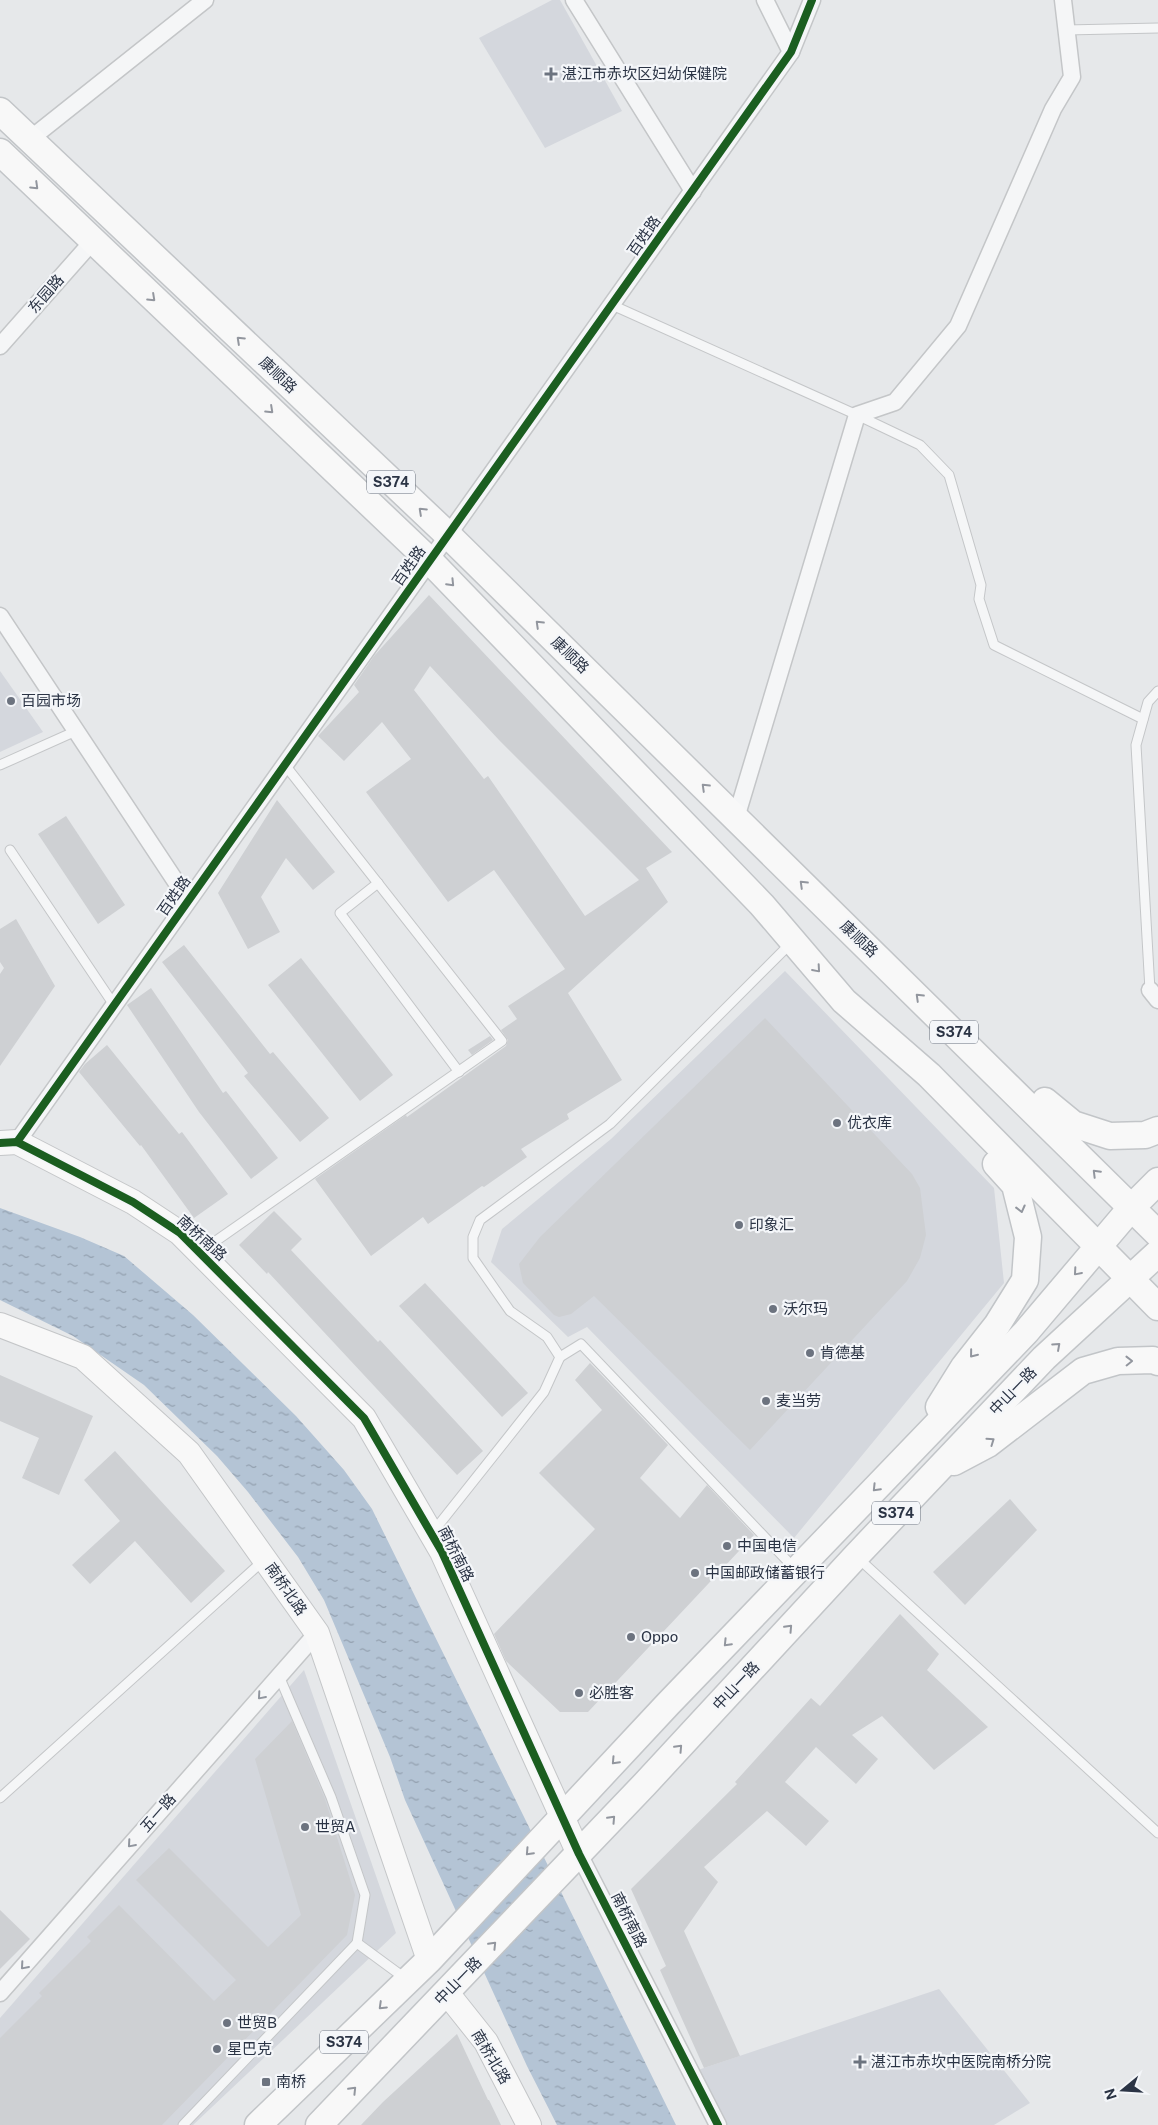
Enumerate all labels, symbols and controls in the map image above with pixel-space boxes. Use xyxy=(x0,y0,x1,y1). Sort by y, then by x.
place label: 湛江市赤坎区妇幼保健院 xyxy=(562,65,727,82)
marker: 湛江市赤坎区妇幼保健院 xyxy=(544,67,558,81)
one-way arrow xyxy=(29,180,38,189)
street label: 百姓路 xyxy=(624,212,663,259)
street label: 东园路 xyxy=(24,271,67,316)
one-way arrow xyxy=(146,292,155,301)
one-way arrow xyxy=(237,337,246,346)
street label: 康顺路 xyxy=(256,353,301,396)
one-way arrow xyxy=(264,404,273,413)
road number: S374 xyxy=(367,471,415,494)
one-way arrow xyxy=(419,508,428,517)
street label: 百姓路 xyxy=(389,542,428,589)
one-way arrow xyxy=(445,577,454,586)
one-way arrow xyxy=(536,621,545,630)
street label: 康顺路 xyxy=(548,633,592,676)
place label: 百园市场 xyxy=(21,692,81,709)
marker: 百园市场 xyxy=(5,695,17,707)
one-way arrow xyxy=(701,784,710,793)
street label: 百姓路 xyxy=(154,872,193,919)
one-way arrow xyxy=(800,880,809,889)
street label: 康顺路 xyxy=(837,917,881,960)
one-way arrow xyxy=(811,963,820,972)
one-way arrow xyxy=(915,994,924,1003)
road number: S374 xyxy=(930,1020,978,1044)
place label: 优衣库 xyxy=(847,1114,892,1131)
marker: 优衣库 xyxy=(831,1117,843,1129)
one-way arrow xyxy=(1093,1170,1102,1179)
one-way arrow xyxy=(1015,1205,1026,1214)
street label: 南桥南路 xyxy=(174,1211,230,1264)
place label: 印象汇 xyxy=(749,1216,794,1233)
marker: 印象汇 xyxy=(733,1219,745,1231)
one-way arrow xyxy=(1075,1266,1083,1275)
place label: 沃尔玛 xyxy=(783,1300,828,1317)
marker: 沃尔玛 xyxy=(767,1303,779,1315)
one-way arrow xyxy=(1052,1343,1061,1352)
place label: 肯德基 xyxy=(820,1344,865,1361)
marker: 肯德基 xyxy=(804,1347,816,1359)
one-way arrow xyxy=(971,1348,979,1357)
one-way arrow xyxy=(1125,1356,1133,1366)
street label: 中山一路 xyxy=(986,1363,1040,1418)
place label: 麦当劳 xyxy=(776,1392,821,1409)
marker: 麦当劳 xyxy=(760,1395,772,1407)
one-way arrow xyxy=(986,1438,995,1447)
one-way arrow xyxy=(873,1482,882,1491)
road number: S374 xyxy=(872,1502,920,1525)
street label: 南桥南路 xyxy=(435,1523,478,1584)
place label: 中国电信 xyxy=(737,1537,797,1554)
marker: 中国电信 xyxy=(721,1540,733,1552)
street label: 南桥北路 xyxy=(262,1559,311,1618)
place label: 中国邮政储蓄银行 xyxy=(705,1564,825,1581)
marker: 中国邮政储蓄银行 xyxy=(689,1567,701,1579)
one-way arrow xyxy=(783,1625,792,1634)
place label: Oppo xyxy=(641,1628,678,1645)
marker: Oppo xyxy=(625,1631,637,1643)
one-way arrow xyxy=(724,1637,733,1646)
street label: 中山一路 xyxy=(709,1658,762,1713)
place label: 必胜客 xyxy=(589,1684,634,1701)
marker: 必胜客 xyxy=(573,1687,585,1699)
one-way arrow xyxy=(258,1690,267,1699)
one-way arrow xyxy=(673,1744,682,1753)
one-way arrow xyxy=(612,1755,621,1764)
street label: 五一路 xyxy=(136,1790,179,1835)
one-way arrow xyxy=(606,1815,615,1824)
place label: 世贸A xyxy=(315,1818,356,1835)
marker: 世贸A xyxy=(299,1821,311,1833)
one-way arrow xyxy=(128,1839,137,1848)
one-way arrow xyxy=(526,1847,535,1856)
street label: 南桥南路 xyxy=(608,1889,651,1950)
one-way arrow xyxy=(487,1941,496,1950)
street label: 中山一路 xyxy=(431,1953,485,2008)
one-way arrow xyxy=(21,1961,30,1970)
one-way arrow xyxy=(378,2000,387,2009)
place label: 世贸B xyxy=(237,2014,277,2031)
marker: 世贸B xyxy=(221,2017,233,2029)
street label: 南桥北路 xyxy=(469,2027,514,2087)
road number: S374 xyxy=(320,2030,368,2054)
place label: 星巴克 xyxy=(227,2040,272,2057)
marker: 星巴克 xyxy=(211,2043,223,2055)
place label: 湛江市赤坎中医院南桥分院 xyxy=(871,2053,1051,2070)
marker: 湛江市赤坎中医院南桥分院 xyxy=(853,2055,867,2069)
north arrow xyxy=(1098,2065,1148,2115)
place label: 南桥 xyxy=(276,2073,306,2090)
marker: 南桥 xyxy=(260,2076,272,2088)
text: N xyxy=(1101,2086,1120,2102)
one-way arrow xyxy=(347,2087,356,2096)

